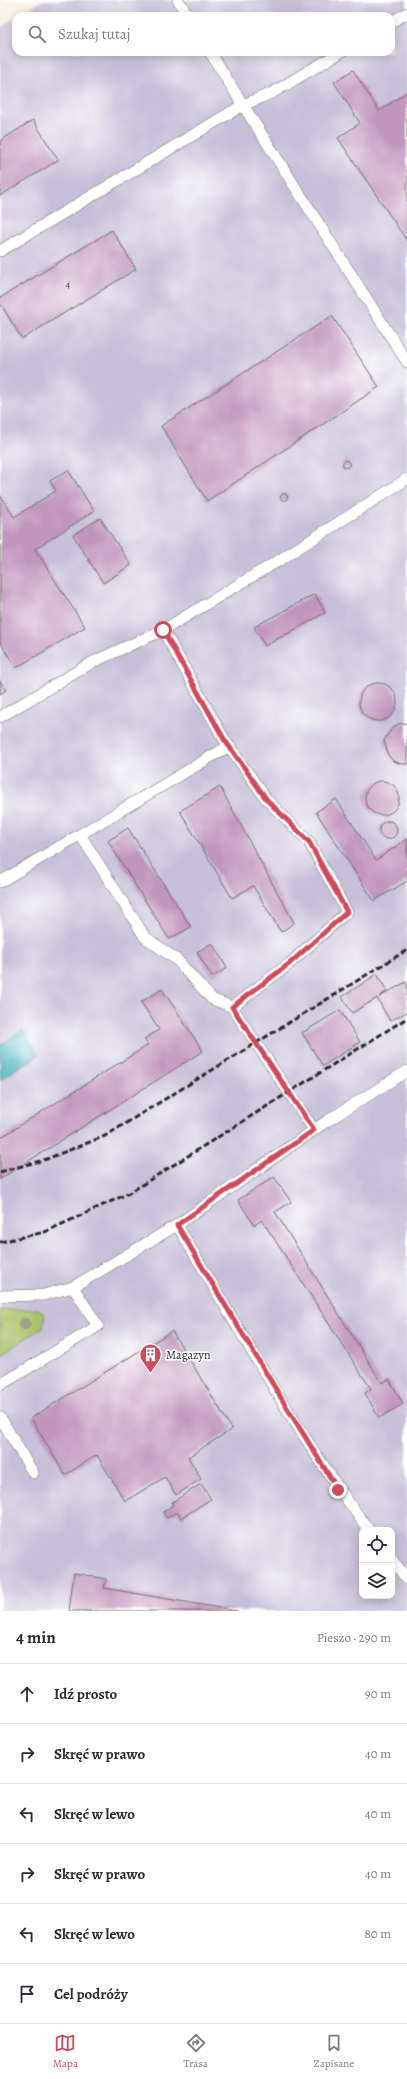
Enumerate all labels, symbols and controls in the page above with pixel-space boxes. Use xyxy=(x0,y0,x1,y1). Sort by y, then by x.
search box xyxy=(12,12,395,56)
icon: search xyxy=(26,23,48,45)
text: Szukaj tutaj xyxy=(58,24,131,44)
house number: 4 xyxy=(66,278,71,291)
route start xyxy=(154,621,172,639)
building icon: Magazyn xyxy=(137,1342,163,1375)
place label: Magazyn xyxy=(166,1347,211,1363)
route end xyxy=(329,1481,347,1499)
map controls xyxy=(359,1527,395,1599)
button: locate xyxy=(359,1527,395,1563)
button: layers xyxy=(359,1563,395,1599)
text: 4 min xyxy=(16,1626,56,1649)
text: Pieszo · 290 m xyxy=(317,1629,391,1646)
icon: ahead xyxy=(16,1683,38,1705)
text: Idź prosto xyxy=(54,1684,117,1704)
text: 90 m xyxy=(365,1685,391,1702)
icon: right xyxy=(16,1743,38,1765)
text: Skręć w prawo xyxy=(54,1744,145,1764)
text: 40 m xyxy=(365,1745,391,1762)
icon: left xyxy=(16,1803,38,1825)
text: Skręć w lewo xyxy=(54,1804,135,1824)
text: 40 m xyxy=(365,1805,391,1822)
icon: right xyxy=(16,1863,38,1885)
text: Skręć w prawo xyxy=(54,1864,145,1884)
text: 40 m xyxy=(365,1865,391,1882)
icon: left xyxy=(16,1923,38,1945)
text: Skręć w lewo xyxy=(54,1924,135,1944)
text: 80 m xyxy=(364,1925,391,1942)
icon: arrive xyxy=(16,1983,38,2005)
text: Cel podróży xyxy=(54,1984,128,2004)
tab: Mapa xyxy=(53,2032,78,2071)
tab: Trasa xyxy=(184,2032,208,2071)
tab: Zapisane xyxy=(313,2032,354,2071)

